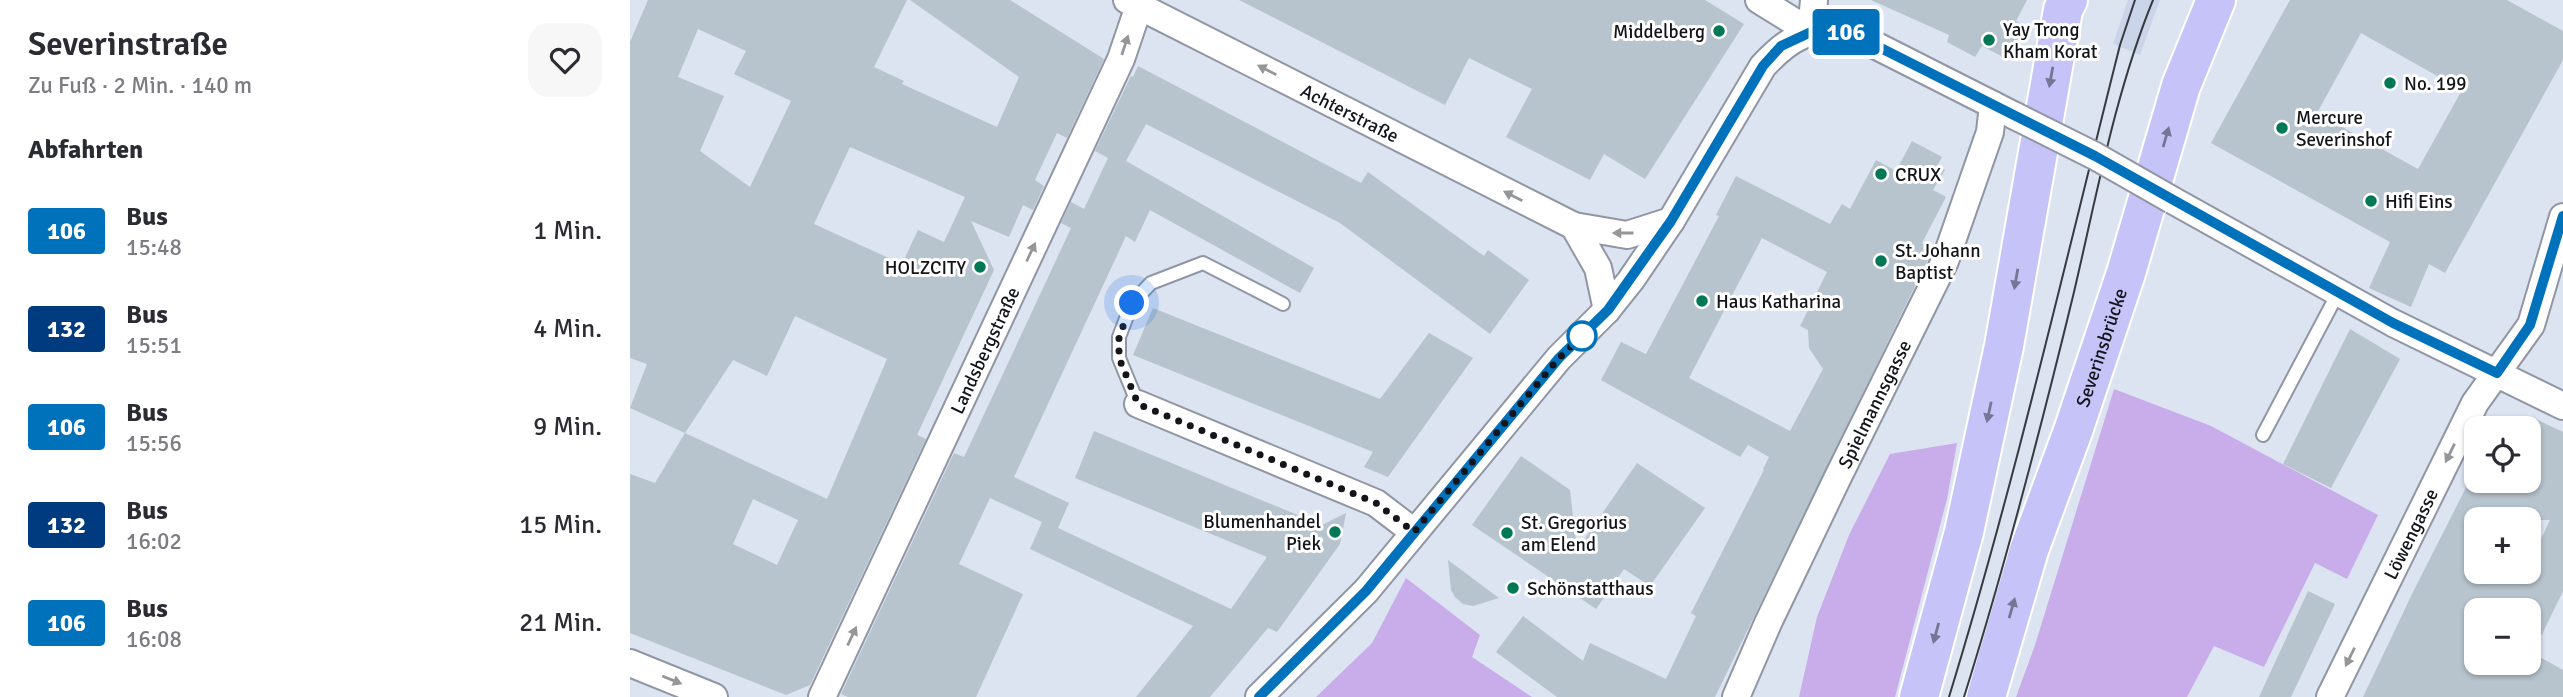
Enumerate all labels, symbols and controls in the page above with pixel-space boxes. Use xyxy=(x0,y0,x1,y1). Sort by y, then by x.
line badge: 106 xyxy=(1806,9,1886,55)
text: 106 xyxy=(1827,17,1865,47)
place label: Yay Trong Kham Korat xyxy=(2003,18,2098,64)
place label: Middelberg xyxy=(1613,20,1705,44)
button: heart xyxy=(528,23,602,97)
marker: Middelberg xyxy=(1711,23,1727,39)
text: Severinstraße xyxy=(28,24,228,65)
marker: Yay Trong Kham Korat xyxy=(1981,32,1997,48)
one-way arrow xyxy=(1121,34,1131,55)
one-way arrow xyxy=(1257,65,1277,76)
one-way arrow xyxy=(2045,67,2056,89)
text: Zu Fuß · 2 Min. · 140 m xyxy=(28,71,252,100)
place label: No. 199 xyxy=(2404,72,2467,96)
marker: No. 199 xyxy=(2382,75,2398,91)
street label: Achterstraße xyxy=(1297,79,1403,148)
place label: Mercure Severinshof xyxy=(2296,106,2393,152)
marker: Mercure Severinshof xyxy=(2274,120,2290,136)
one-way arrow xyxy=(2161,126,2171,147)
text: Abfahrten xyxy=(28,134,143,166)
place label: CRUX xyxy=(1895,163,1941,187)
marker: CRUX xyxy=(1873,166,1889,182)
one-way arrow xyxy=(1503,190,1523,201)
place label: Hifi Eins xyxy=(2385,190,2453,214)
marker: Hifi Eins xyxy=(2363,193,2379,209)
text: Bus xyxy=(126,201,168,233)
text: 1 Min. xyxy=(533,215,602,247)
text: 106 xyxy=(47,216,86,246)
one-way arrow xyxy=(1612,227,1634,239)
text: 15:48 xyxy=(126,233,182,262)
place label: St. Johann Baptist xyxy=(1895,239,1981,285)
one-way arrow xyxy=(1025,242,1037,262)
marker: St. Johann Baptist xyxy=(1873,253,1889,269)
place label: HOLZCITY xyxy=(885,256,966,280)
marker: HOLZCITY xyxy=(972,259,988,275)
one-way arrow xyxy=(2010,268,2021,290)
street label: Landsbergstraße xyxy=(945,283,1025,418)
your location xyxy=(1114,285,1149,320)
street label: Severinsbrücke xyxy=(2071,285,2133,411)
place label: Haus Katharina xyxy=(1716,290,1841,314)
marker: Haus Katharina xyxy=(1694,293,1710,309)
text: Bus xyxy=(126,299,168,331)
text: 4 Min. xyxy=(533,313,602,345)
text: 132 xyxy=(47,314,86,344)
unlabelled marker xyxy=(1567,321,1597,351)
text: 15:51 xyxy=(126,331,182,360)
street label: Spielmannsgasse xyxy=(1833,336,1917,473)
text: Bus xyxy=(126,397,168,429)
one-way arrow xyxy=(1984,401,1995,423)
text: 9 Min. xyxy=(533,411,602,443)
text: 106 xyxy=(47,412,86,442)
map controls xyxy=(2464,416,2541,675)
button: locate xyxy=(2464,416,2541,493)
text: 15:56 xyxy=(126,429,182,458)
one-way arrow xyxy=(2445,443,2456,463)
street label: Löwengasse xyxy=(2379,485,2444,584)
text: Bus xyxy=(126,495,168,527)
button: + xyxy=(2464,507,2541,584)
text: 15 Min. xyxy=(519,509,602,541)
text: 132 xyxy=(47,510,86,540)
place label: Blumenhandel Piek xyxy=(1203,510,1321,556)
place label: St. Gregorius am Elend xyxy=(1521,511,1627,557)
marker: Blumenhandel Piek xyxy=(1327,524,1343,540)
marker: St. Gregorius am Elend xyxy=(1499,525,1515,541)
text: 16:02 xyxy=(126,527,182,556)
place label: Schönstatthaus xyxy=(1527,577,1653,601)
marker: Schönstatthaus xyxy=(1505,580,1521,596)
text: Bus xyxy=(126,593,168,625)
one-way arrow xyxy=(2008,597,2018,618)
button: − xyxy=(2464,598,2541,675)
text: 21 Min. xyxy=(519,607,602,639)
text: 106 xyxy=(47,608,86,638)
one-way arrow xyxy=(1931,623,1941,644)
text: 16:08 xyxy=(126,625,182,654)
one-way arrow xyxy=(847,625,858,646)
one-way arrow xyxy=(2345,647,2356,667)
one-way arrow xyxy=(662,674,682,686)

